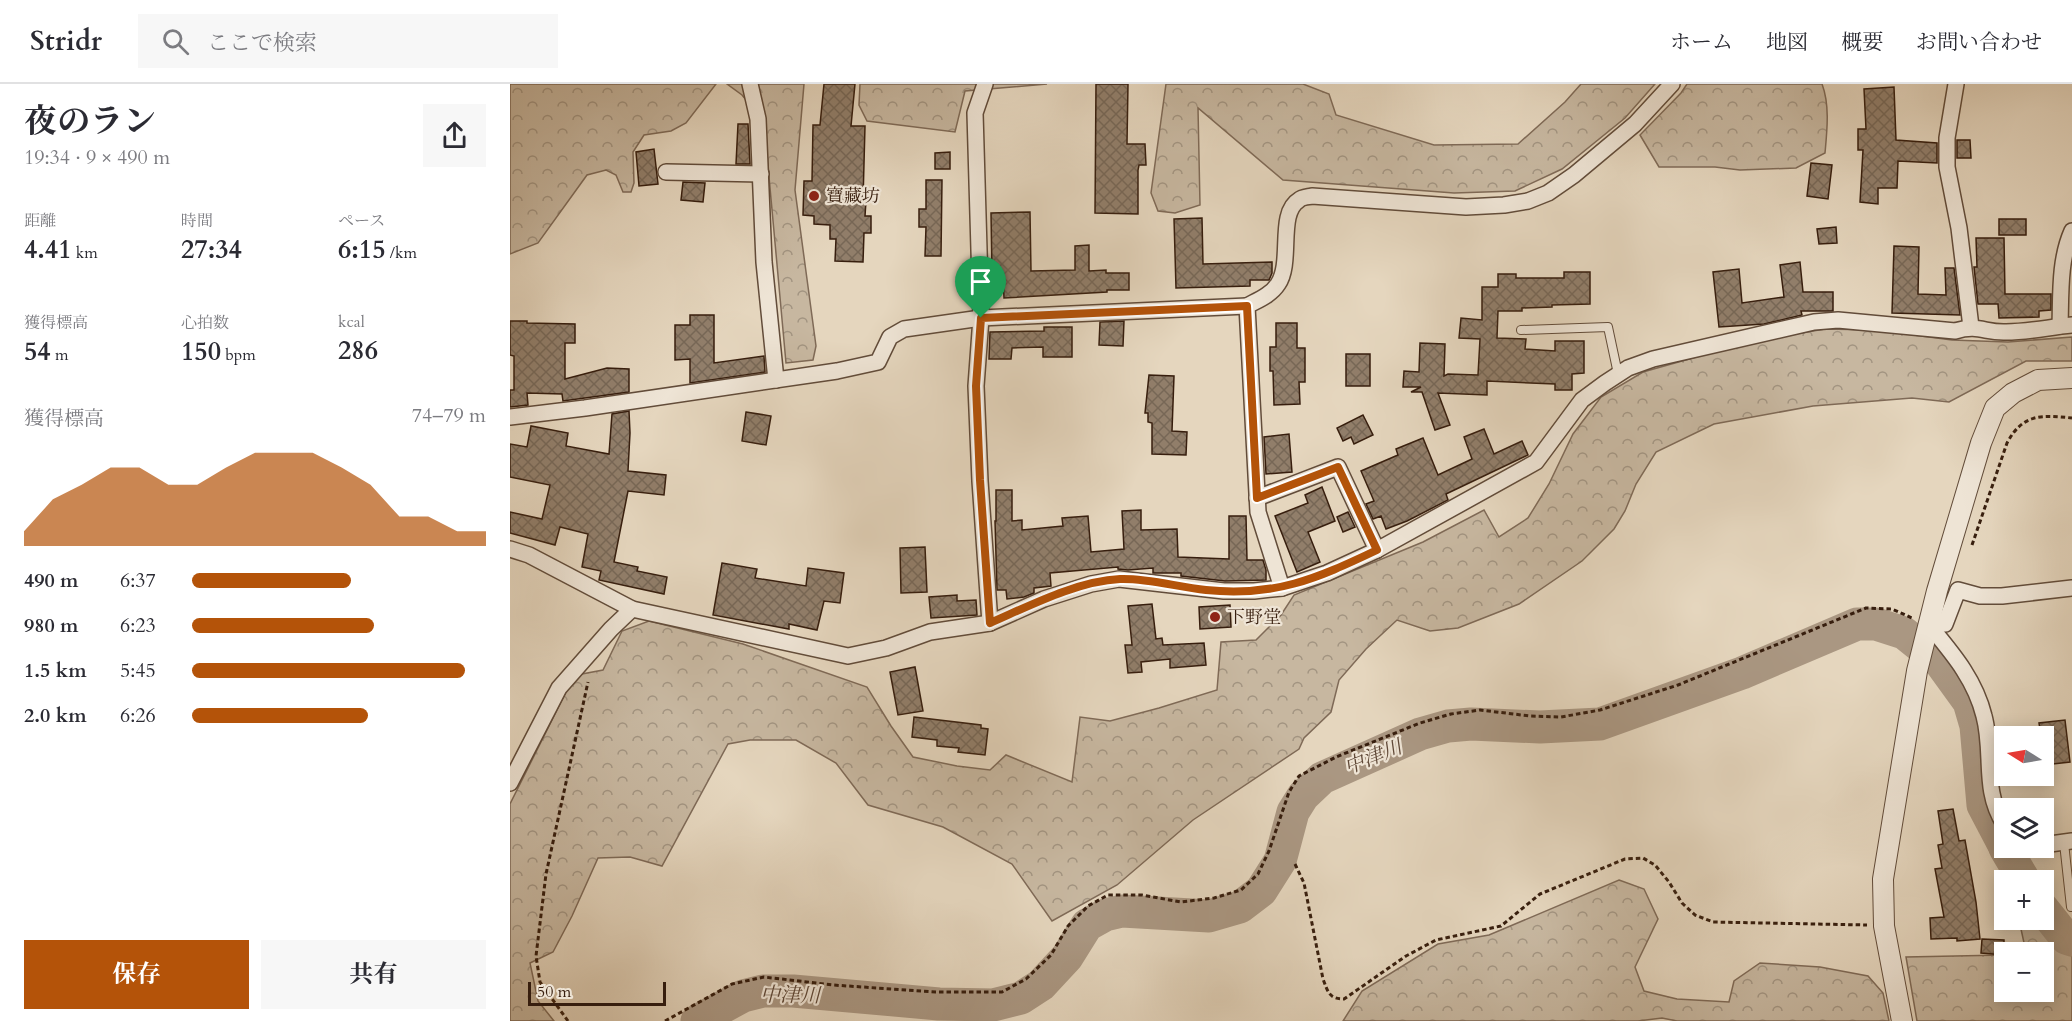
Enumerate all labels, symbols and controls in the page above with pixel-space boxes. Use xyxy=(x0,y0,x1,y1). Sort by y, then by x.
search box xyxy=(138,14,558,68)
text: Stridr xyxy=(30,22,102,60)
icon: search xyxy=(159,25,192,58)
text: ここで検索 xyxy=(207,28,317,58)
text: ホーム xyxy=(1670,28,1733,57)
text: 地図 xyxy=(1766,28,1808,57)
text: 概要 xyxy=(1841,28,1883,57)
text: お問い合わせ xyxy=(1916,28,2042,57)
text: 夜のラン xyxy=(24,99,156,144)
button: share xyxy=(423,104,486,167)
text: 19:34 · 9 × 490 m xyxy=(24,144,170,171)
place label: 寶藏坊 xyxy=(826,184,880,209)
marker: 寶藏坊 xyxy=(807,189,821,203)
text: 距離 xyxy=(24,210,56,232)
text: 時間 xyxy=(181,210,213,232)
text: ペース xyxy=(338,210,385,232)
text: 4.41 xyxy=(24,232,72,267)
text: 27:34 xyxy=(181,232,242,267)
text: 6:15 xyxy=(338,232,386,267)
text: km xyxy=(72,242,98,264)
text: /km xyxy=(386,242,417,264)
pin xyxy=(955,256,1006,318)
icon: arrive xyxy=(964,265,997,298)
text: kcal xyxy=(338,311,365,333)
text: 獲得標高 xyxy=(24,312,88,334)
text: 心拍数 xyxy=(181,312,229,334)
text: 286 xyxy=(338,333,378,368)
text: 54 xyxy=(24,334,51,369)
text: 150 xyxy=(181,334,221,369)
text: m xyxy=(51,344,68,366)
text: bpm xyxy=(221,344,256,366)
text: 74–79 m xyxy=(412,402,486,429)
text: 獲得標高 xyxy=(24,405,104,432)
text: 490 m xyxy=(24,567,79,594)
text: 6:37 xyxy=(120,567,156,594)
place label: 下野堂 xyxy=(1227,605,1281,630)
marker: 下野堂 xyxy=(1208,610,1222,624)
text: 980 m xyxy=(24,612,79,639)
text: 6:23 xyxy=(120,612,156,639)
text: 1.5 km xyxy=(24,657,87,684)
text: 5:45 xyxy=(120,657,156,684)
text: 2.0 km xyxy=(24,702,87,729)
text: 6:26 xyxy=(120,702,156,729)
north arrow xyxy=(1994,726,2054,786)
map controls xyxy=(1994,726,2054,1002)
water label: 中津川 xyxy=(1340,732,1408,781)
button: layers xyxy=(1994,798,2054,858)
button: + xyxy=(1994,870,2054,930)
button: 保存 xyxy=(24,940,249,1009)
button: 共有 xyxy=(261,940,486,1009)
button: − xyxy=(1994,942,2054,1002)
scale bar xyxy=(528,979,666,1006)
text: 50 m xyxy=(537,981,571,1003)
water label: 中津川 xyxy=(760,981,822,1009)

